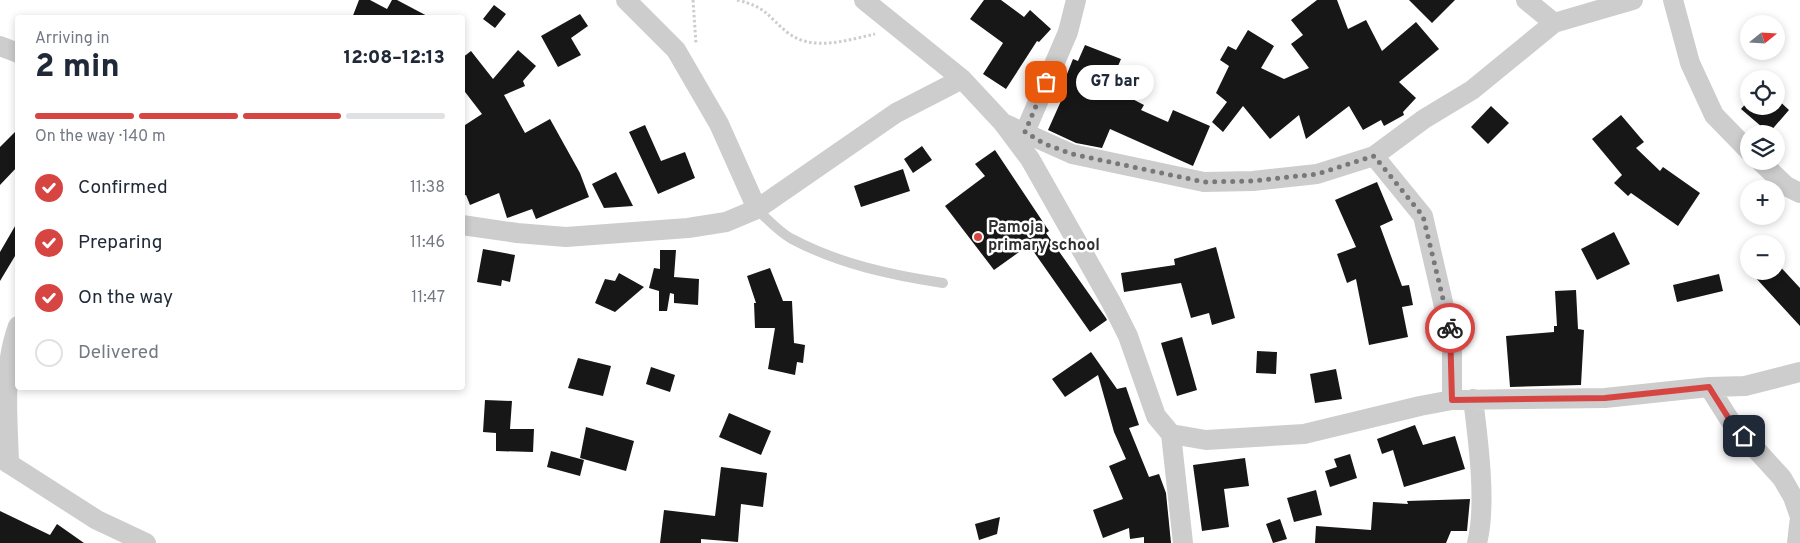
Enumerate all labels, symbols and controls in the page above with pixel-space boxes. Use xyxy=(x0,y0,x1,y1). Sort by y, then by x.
north arrow xyxy=(1740,15,1785,60)
map controls xyxy=(1740,15,1785,280)
text: Arriving in xyxy=(35,29,110,49)
text: 12:08–12:13 xyxy=(344,46,445,70)
text: 2 min xyxy=(35,48,120,88)
pin xyxy=(1025,61,1067,103)
callout: G7 bar xyxy=(1076,64,1154,100)
icon: bag xyxy=(1032,68,1060,96)
button: locate xyxy=(1740,70,1785,115)
text: G7 bar xyxy=(1091,72,1139,92)
button: layers xyxy=(1740,125,1785,170)
text: On the way · 140 m xyxy=(35,127,166,147)
icon: check xyxy=(35,174,63,202)
text: Confirmed xyxy=(78,176,168,200)
text: 11:38 xyxy=(410,178,445,198)
button: + xyxy=(1740,180,1785,225)
place label: Pamoja primary school xyxy=(988,218,1100,256)
icon: check xyxy=(35,229,63,257)
text: Preparing xyxy=(78,231,162,255)
marker: Pamoja primary school xyxy=(972,231,984,243)
text: 11:46 xyxy=(410,233,445,253)
button: − xyxy=(1740,235,1785,280)
icon: check xyxy=(35,284,63,312)
text: On the way xyxy=(78,286,173,310)
text: 11:47 xyxy=(411,288,445,308)
courier xyxy=(1425,303,1475,353)
icon: bike xyxy=(1436,314,1464,342)
text: Delivered xyxy=(78,341,159,365)
pin xyxy=(1723,415,1765,457)
icon: home xyxy=(1730,422,1758,450)

